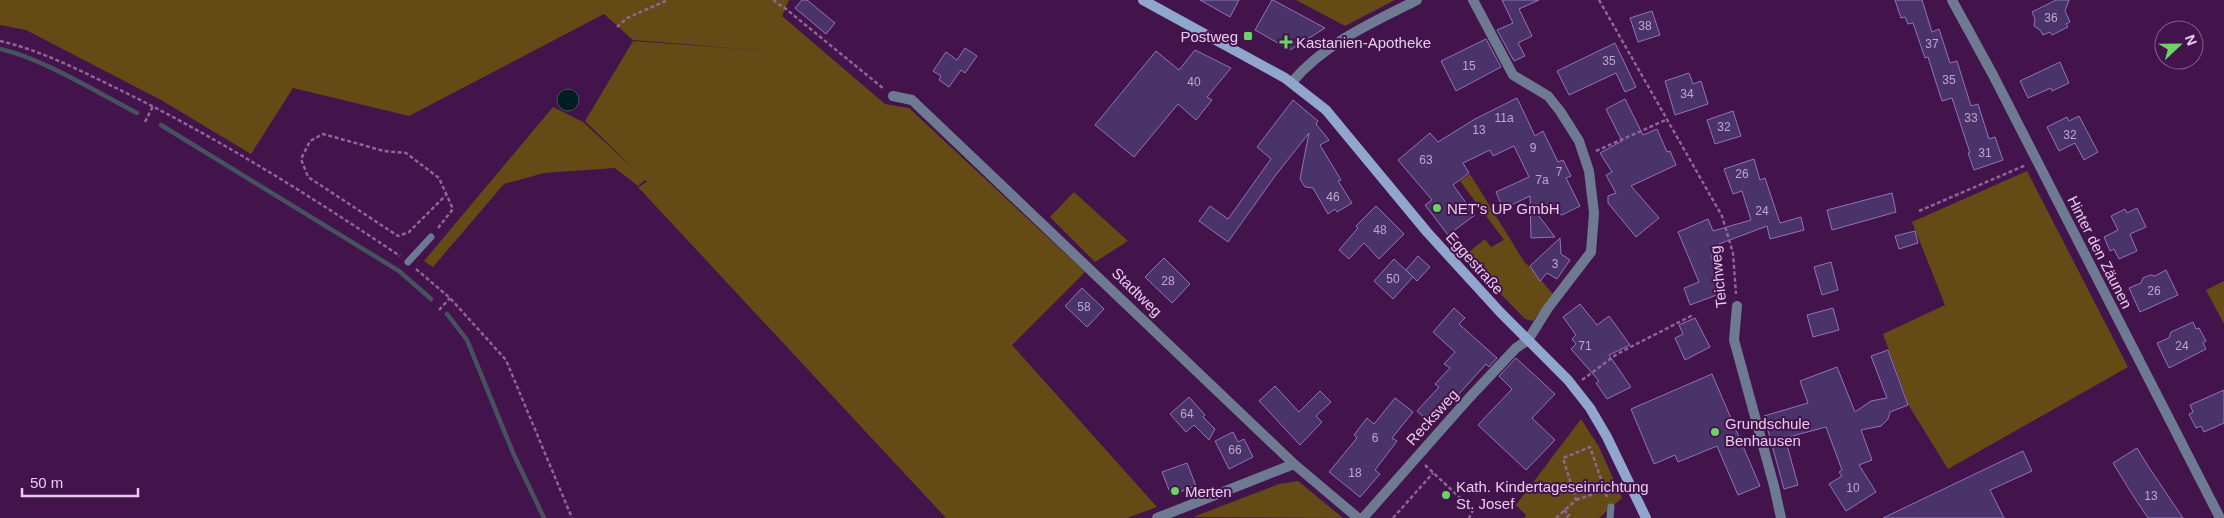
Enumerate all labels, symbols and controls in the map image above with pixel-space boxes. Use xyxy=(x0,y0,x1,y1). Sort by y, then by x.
house number: 36 xyxy=(2044,11,2058,25)
house number: 38 xyxy=(1638,19,1652,33)
north arrow xyxy=(2154,20,2204,70)
place label: Postweg xyxy=(1180,28,1238,45)
marker: Postweg xyxy=(1242,30,1254,42)
text: N xyxy=(2182,32,2200,48)
place label: Kastanien-Apotheke xyxy=(1296,34,1431,51)
marker: Kastanien-Apotheke xyxy=(1280,36,1292,48)
house number: 37 xyxy=(1925,37,1939,51)
house number: 35 xyxy=(1602,54,1616,68)
house number: 15 xyxy=(1462,59,1476,73)
house number: 35 xyxy=(1942,73,1956,87)
house number: 40 xyxy=(1187,75,1201,89)
house number: 34 xyxy=(1680,87,1694,101)
house number: 11a xyxy=(1494,111,1514,125)
house number: 33 xyxy=(1964,111,1978,125)
house number: 32 xyxy=(1717,120,1731,134)
house number: 13 xyxy=(1472,123,1486,137)
house number: 32 xyxy=(2063,128,2077,142)
house number: 9 xyxy=(1530,141,1537,155)
house number: 31 xyxy=(1978,146,1992,160)
house number: 63 xyxy=(1419,153,1433,167)
house number: 7 xyxy=(1556,165,1563,179)
house number: 26 xyxy=(1735,167,1749,181)
house number: 7a xyxy=(1535,173,1549,187)
house number: 46 xyxy=(1326,190,1340,204)
street label: Hinter den Zäunen xyxy=(2064,193,2136,311)
place label: NET's UP GmbH xyxy=(1447,200,1560,217)
marker: NET's UP GmbH xyxy=(1431,202,1443,214)
house number: 24 xyxy=(1755,204,1769,218)
house number: 48 xyxy=(1373,223,1387,237)
street label: Eggestraße xyxy=(1443,228,1507,298)
street label: Teichweg xyxy=(1706,245,1730,309)
house number: 3 xyxy=(1552,257,1559,271)
street label: Stadtweg xyxy=(1109,264,1165,320)
house number: 50 xyxy=(1386,272,1400,286)
house number: 28 xyxy=(1161,274,1175,288)
house number: 26 xyxy=(2147,284,2161,298)
house number: 58 xyxy=(1077,300,1091,314)
house number: 71 xyxy=(1578,339,1592,353)
house number: 24 xyxy=(2175,339,2189,353)
street label: Recksweg xyxy=(1403,386,1461,448)
house number: 64 xyxy=(1180,407,1194,421)
place label: Grundschule Benhausen xyxy=(1725,415,1810,449)
marker: Grundschule Benhausen xyxy=(1709,426,1721,438)
house number: 6 xyxy=(1372,431,1379,445)
house number: 66 xyxy=(1228,443,1242,457)
scale bar xyxy=(22,466,139,498)
house number: 18 xyxy=(1348,466,1362,480)
text: 50 m xyxy=(30,474,63,491)
place label: Kath. Kindertageseinrichtung St. Josef xyxy=(1456,478,1649,512)
house number: 10 xyxy=(1846,481,1860,495)
place label: Merten xyxy=(1185,483,1232,500)
marker: Merten xyxy=(1169,485,1181,497)
marker: Kath. Kindertageseinrichtung St. Josef xyxy=(1440,489,1452,501)
house number: 13 xyxy=(2144,489,2158,503)

